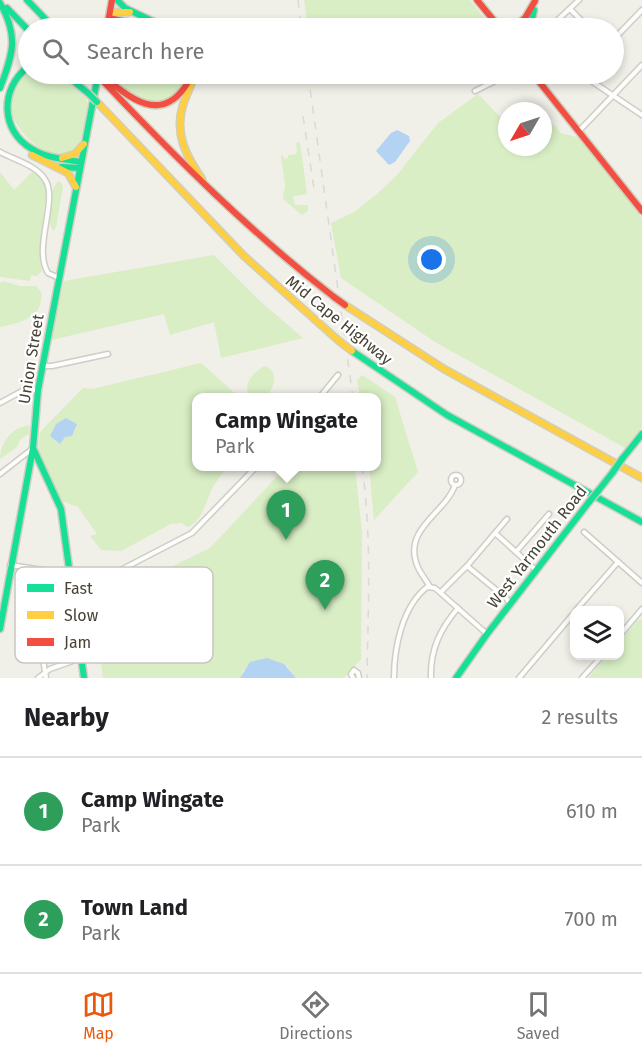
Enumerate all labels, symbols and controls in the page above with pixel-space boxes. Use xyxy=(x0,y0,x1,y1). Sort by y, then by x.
search box xyxy=(18,18,624,84)
icon: search xyxy=(39,35,72,68)
text: Search here xyxy=(87,38,205,65)
north arrow xyxy=(498,102,552,156)
your location xyxy=(417,245,446,274)
street label: Mid Cape Highway xyxy=(282,271,396,369)
street label: Union Street xyxy=(15,312,48,405)
popup xyxy=(192,393,381,471)
text: Camp Wingate xyxy=(215,407,358,434)
text: Park xyxy=(215,434,254,458)
street label: West Yarmouth Road xyxy=(483,482,591,612)
pin: 1 xyxy=(266,490,306,540)
pin: 2 xyxy=(306,560,344,610)
legend xyxy=(15,567,213,663)
text: Fast xyxy=(64,579,93,598)
text: Slow xyxy=(64,606,99,625)
map controls xyxy=(570,606,624,660)
button: layers xyxy=(570,606,624,660)
text: Jam xyxy=(64,633,91,652)
text: Nearby xyxy=(24,702,109,733)
text: 2 results xyxy=(541,705,618,729)
text: Camp Wingate xyxy=(81,786,224,813)
text: 1 xyxy=(39,799,48,823)
text: 610 m xyxy=(566,799,618,823)
text: Park xyxy=(81,813,120,837)
text: Town Land xyxy=(81,894,188,921)
text: 2 xyxy=(38,907,49,931)
text: 700 m xyxy=(565,907,618,931)
text: Park xyxy=(81,921,120,945)
tab: Map xyxy=(82,988,115,1043)
tab: Directions xyxy=(279,988,353,1043)
tab: Saved xyxy=(517,988,560,1043)

